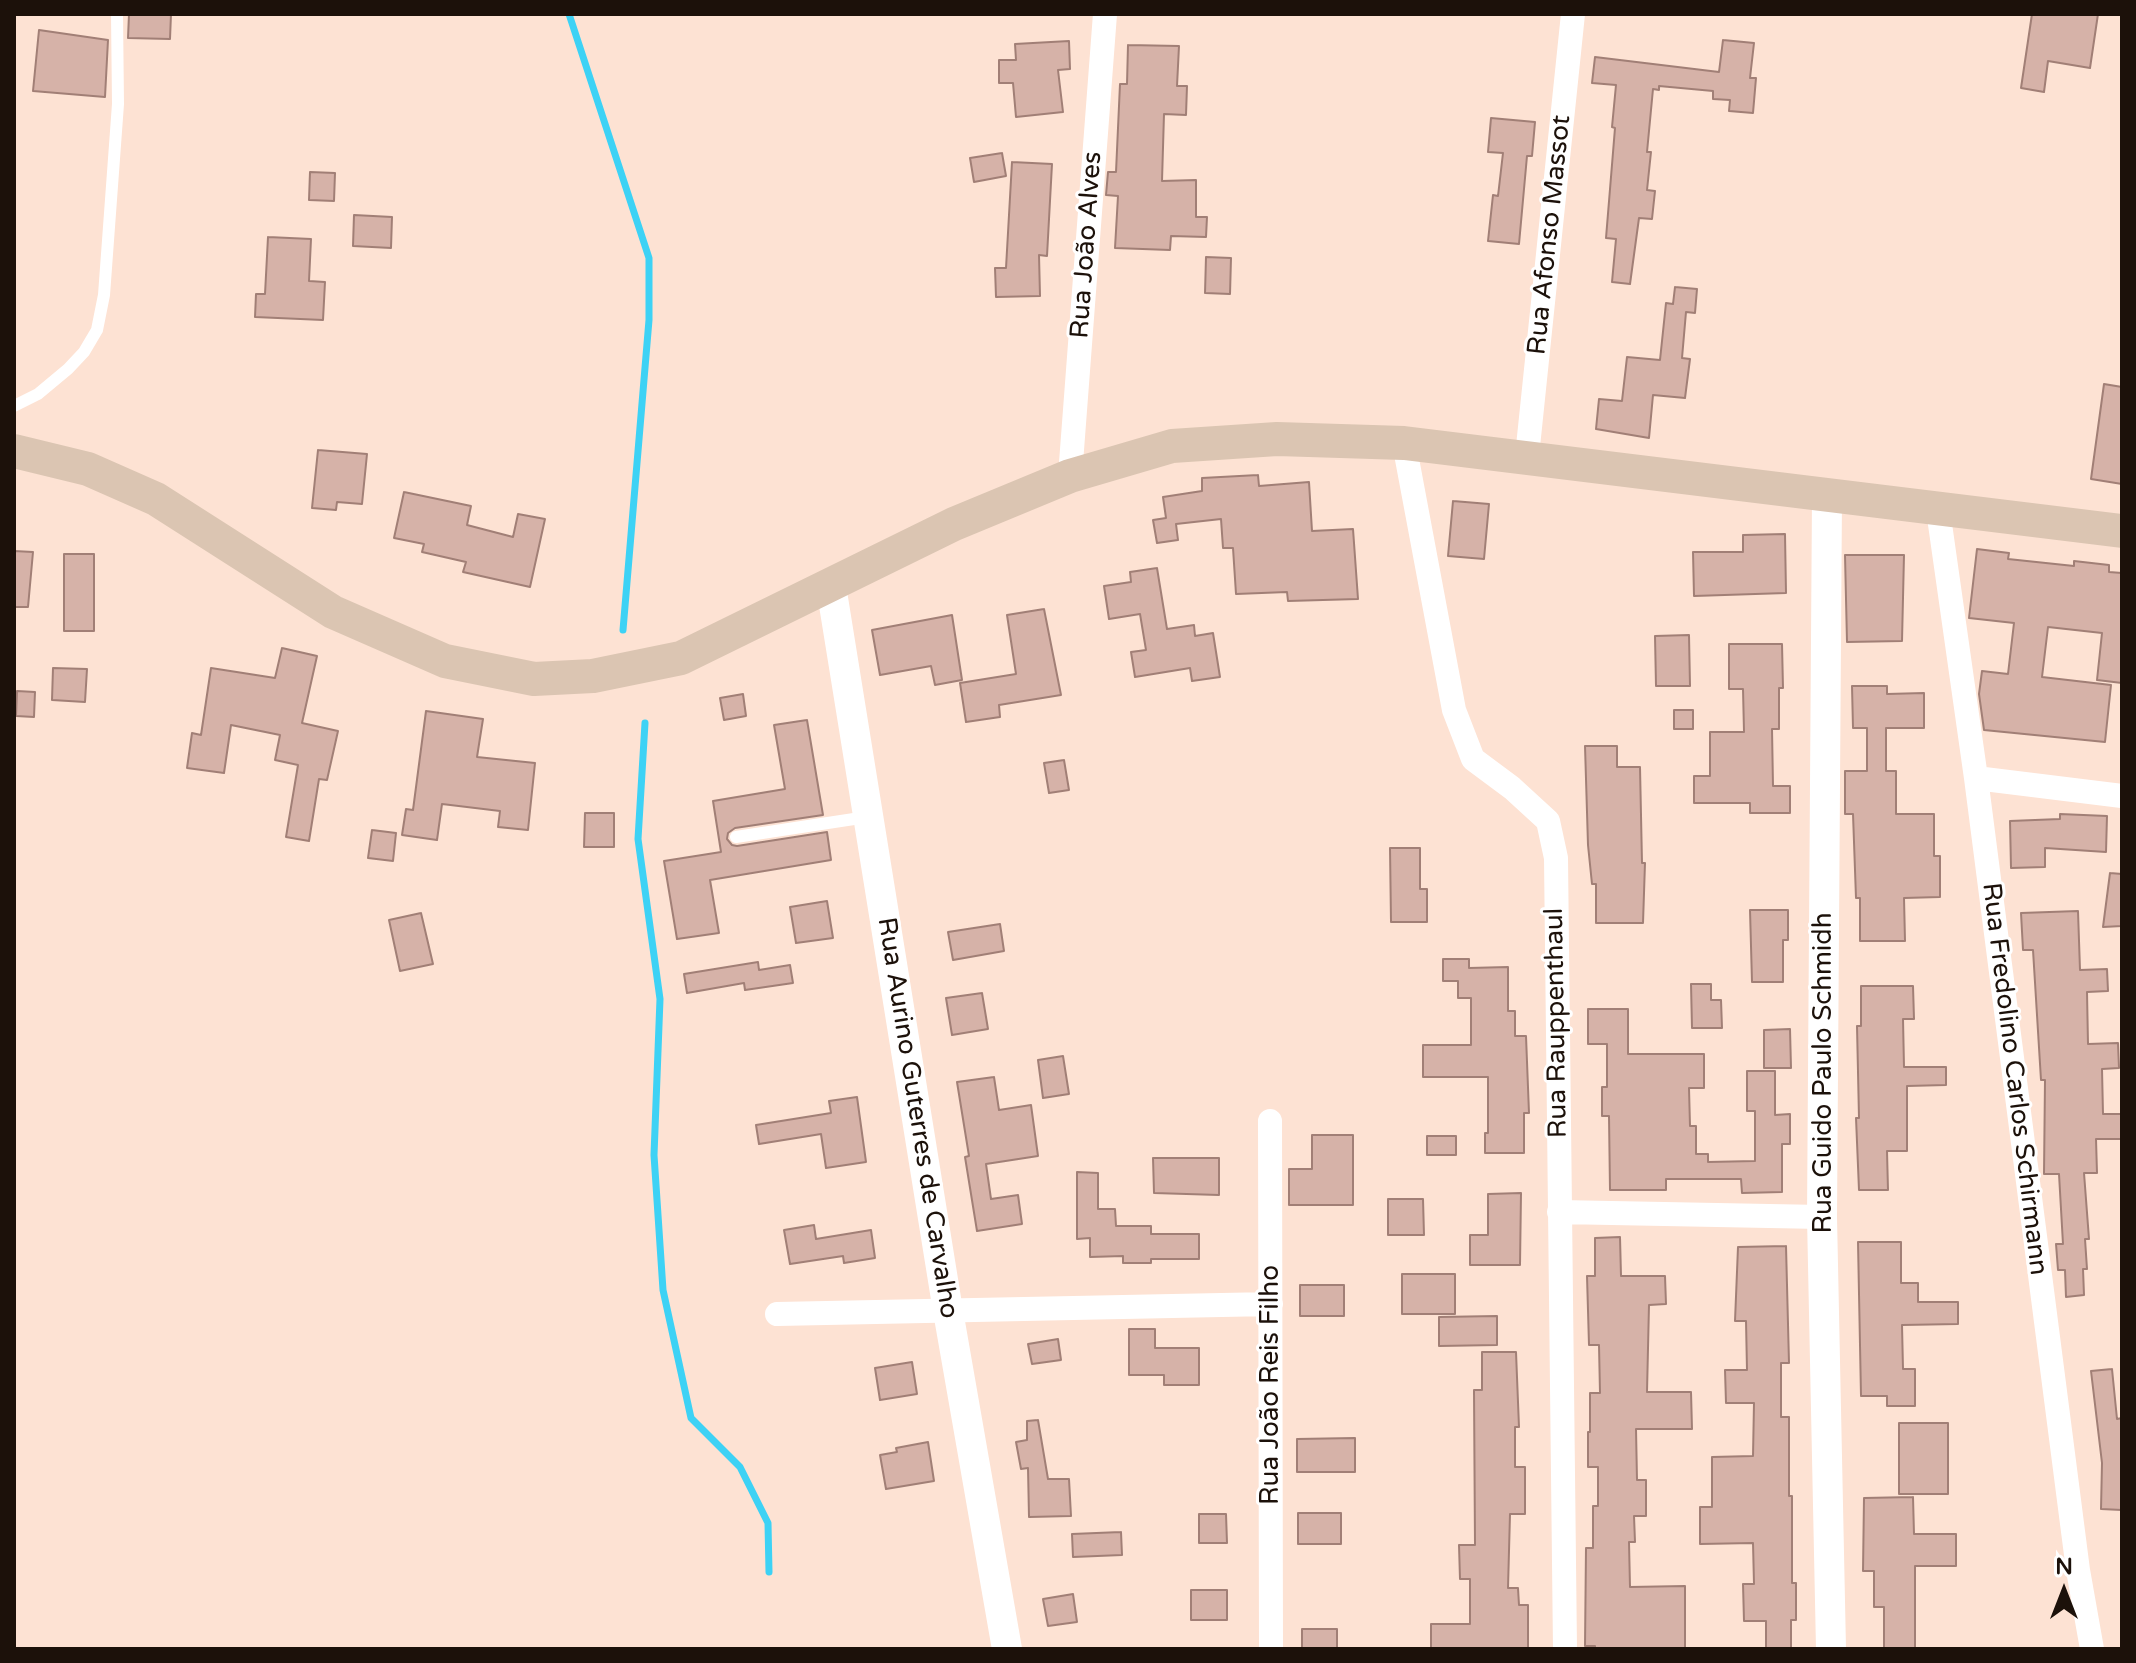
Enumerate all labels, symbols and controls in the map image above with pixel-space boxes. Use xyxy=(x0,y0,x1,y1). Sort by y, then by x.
street label: Rua Afonso Massot xyxy=(1522,114,1578,356)
street label: Rua João Alves xyxy=(1065,150,1109,340)
street label: Rua Fredolino Carlos Schirmann xyxy=(1974,881,2054,1277)
street label: Rua Rauppenthaul xyxy=(1539,908,1575,1138)
street label: Rua Guido Paulo Schmidh xyxy=(1808,912,1840,1234)
street label: Rua Aurino Guterres de Carvalho xyxy=(870,915,964,1321)
street label: Rua João Reis Filho xyxy=(1255,1265,1287,1505)
north arrow xyxy=(2024,1551,2104,1631)
text: N xyxy=(2055,1554,2073,1580)

